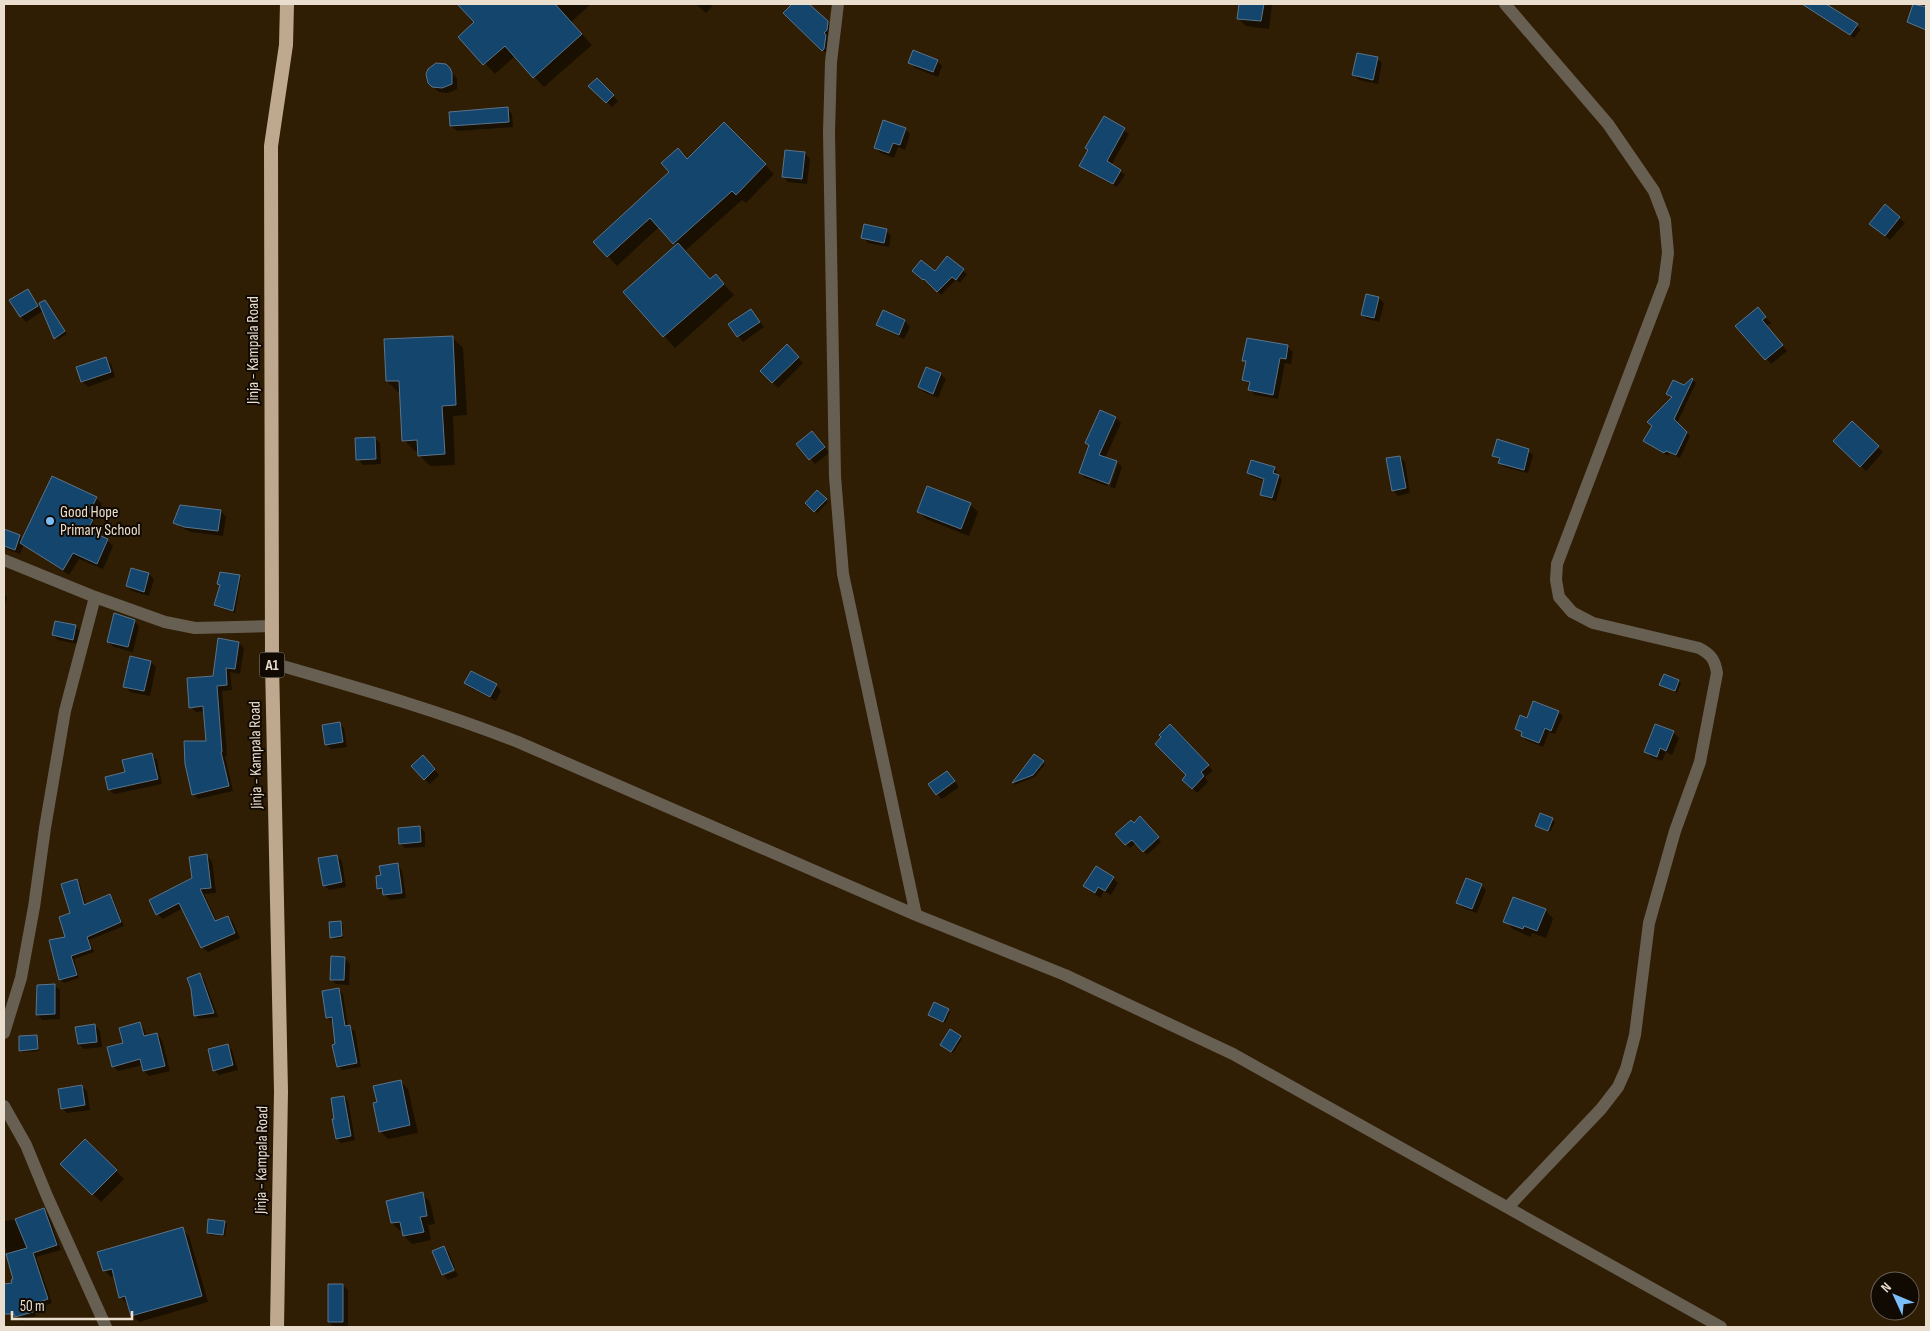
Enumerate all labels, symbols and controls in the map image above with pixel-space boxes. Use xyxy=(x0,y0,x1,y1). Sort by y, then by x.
street label: Jinja - Kampala Road xyxy=(244,296,263,405)
place label: Good Hope Primary School xyxy=(60,503,141,540)
marker: Good Hope Primary School xyxy=(44,515,56,527)
road number: A1 xyxy=(260,652,284,678)
street label: Jinja - Kampala Road xyxy=(246,701,266,810)
street label: Jinja - Kampala Road xyxy=(252,1106,272,1215)
north arrow xyxy=(1870,1271,1920,1321)
text: N xyxy=(1877,1279,1895,1296)
scale bar xyxy=(12,1288,132,1320)
text: 50 m xyxy=(20,1297,45,1316)

